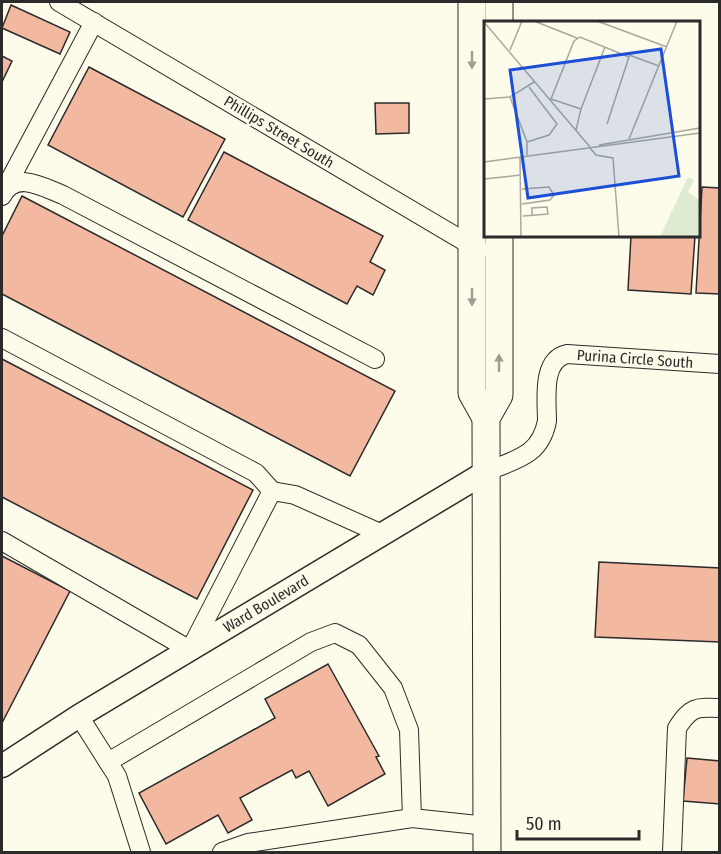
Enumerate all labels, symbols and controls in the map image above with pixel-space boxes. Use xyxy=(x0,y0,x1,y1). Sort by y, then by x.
inset map xyxy=(484,21,700,237)
one-way arrow xyxy=(467,50,477,69)
street label: Phillips Street South xyxy=(221,92,337,172)
one-way arrow xyxy=(467,287,477,306)
street label: Purina Circle South xyxy=(576,346,694,372)
one-way arrow xyxy=(494,354,504,373)
street label: Ward Boulevard xyxy=(220,571,312,637)
scale bar xyxy=(517,803,638,841)
text: 50 m xyxy=(526,813,562,835)

